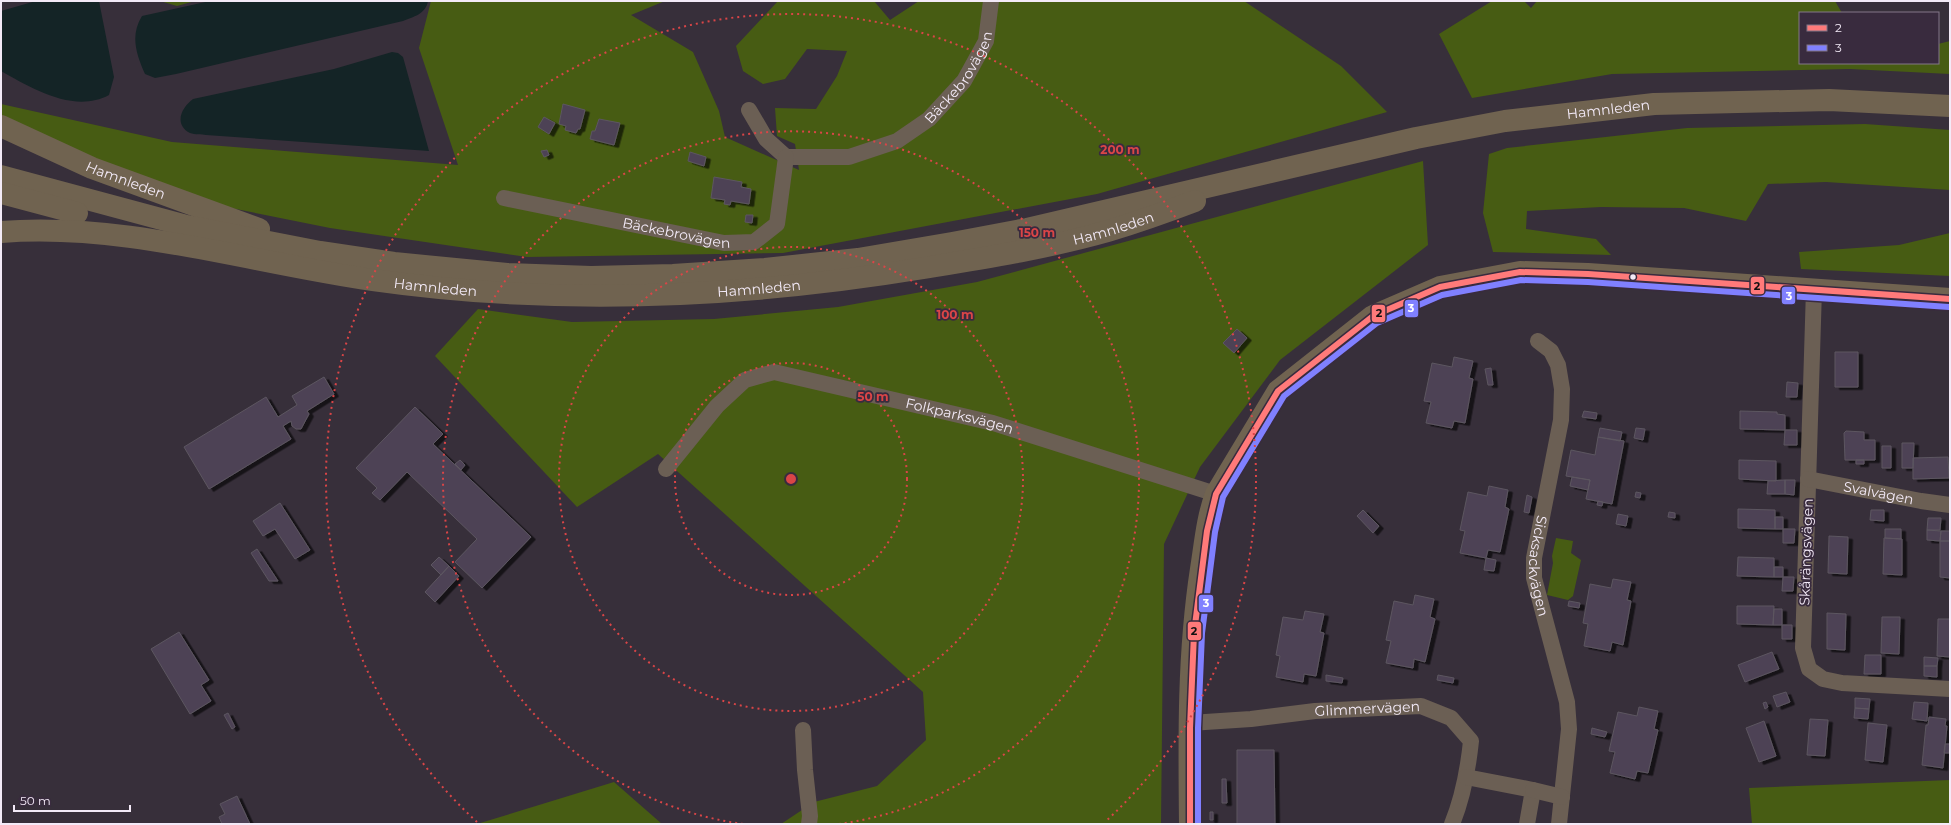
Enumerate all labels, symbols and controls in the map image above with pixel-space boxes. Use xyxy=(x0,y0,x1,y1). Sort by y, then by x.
legend xyxy=(1799,12,1939,64)
text: 2 xyxy=(1835,20,1842,35)
street label: Bäckebrovägen xyxy=(920,30,996,127)
text: 3 xyxy=(1835,40,1842,55)
street label: Hamnleden xyxy=(1566,96,1651,123)
text: 200 m xyxy=(1100,142,1140,157)
street label: Hamnleden xyxy=(83,157,168,203)
street label: Hamnleden xyxy=(1071,208,1156,249)
street label: Bäckebrovägen xyxy=(621,213,731,252)
text: 150 m xyxy=(1019,225,1055,240)
unlabelled marker xyxy=(1628,272,1638,282)
street label: Hamnleden xyxy=(393,274,478,300)
street label: Hamnleden xyxy=(717,276,802,301)
line badge: 2 xyxy=(1750,276,1765,295)
text: 2 xyxy=(1754,279,1761,293)
line badge: 3 xyxy=(1781,286,1796,305)
text: 3 xyxy=(1785,289,1793,303)
line badge: 3 xyxy=(1404,299,1419,318)
text: 3 xyxy=(1407,301,1415,315)
line badge: 2 xyxy=(1371,304,1386,323)
text: 2 xyxy=(1376,306,1383,320)
text: 100 m xyxy=(937,307,973,322)
text: 50 m xyxy=(857,389,889,404)
street label: Folkparksvägen xyxy=(904,394,1016,438)
centre of rings xyxy=(784,472,798,486)
street label: Svalvägen xyxy=(1842,477,1915,508)
street label: Skårängsvägen xyxy=(1795,498,1817,606)
street label: Sicksackvägen xyxy=(1525,514,1553,618)
line badge: 3 xyxy=(1198,594,1214,613)
text: 3 xyxy=(1202,596,1210,610)
line badge: 2 xyxy=(1187,621,1202,641)
text: 2 xyxy=(1191,624,1198,638)
street label: Glimmervägen xyxy=(1314,697,1420,720)
scale bar xyxy=(14,787,130,813)
text: 50 m xyxy=(20,793,51,808)

